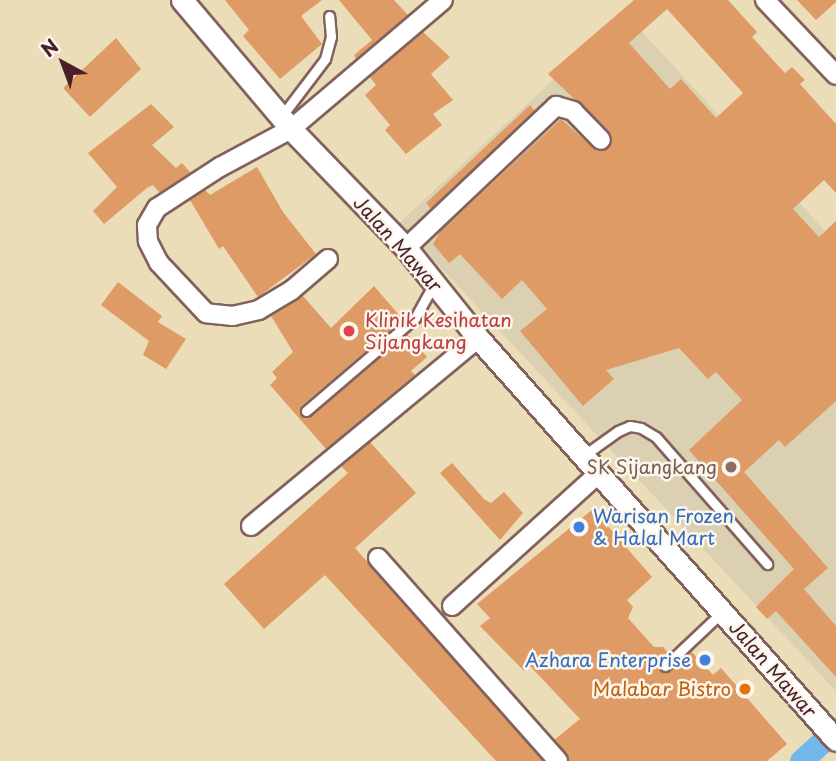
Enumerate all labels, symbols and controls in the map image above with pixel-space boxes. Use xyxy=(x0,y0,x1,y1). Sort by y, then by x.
north arrow xyxy=(28,28,98,98)
text: N xyxy=(34,32,64,63)
street label: Jalan Mawar xyxy=(349,191,447,297)
place label: Klinik Kesihatan Sijangkang xyxy=(365,309,512,353)
marker: Klinik Kesihatan Sijangkang xyxy=(339,321,359,341)
place label: SK Sijangkang xyxy=(584,456,717,478)
marker: SK Sijangkang xyxy=(723,459,739,475)
place label: Warisan Frozen & Halal Mart xyxy=(593,505,734,549)
marker: Warisan Frozen & Halal Mart xyxy=(571,519,587,535)
street label: Jalan Mawar xyxy=(725,616,821,722)
place label: Azhara Enterprise xyxy=(524,649,691,671)
marker: Azhara Enterprise xyxy=(697,652,713,668)
place label: Malabar Bistro xyxy=(593,678,731,700)
marker: Malabar Bistro xyxy=(737,681,753,697)

